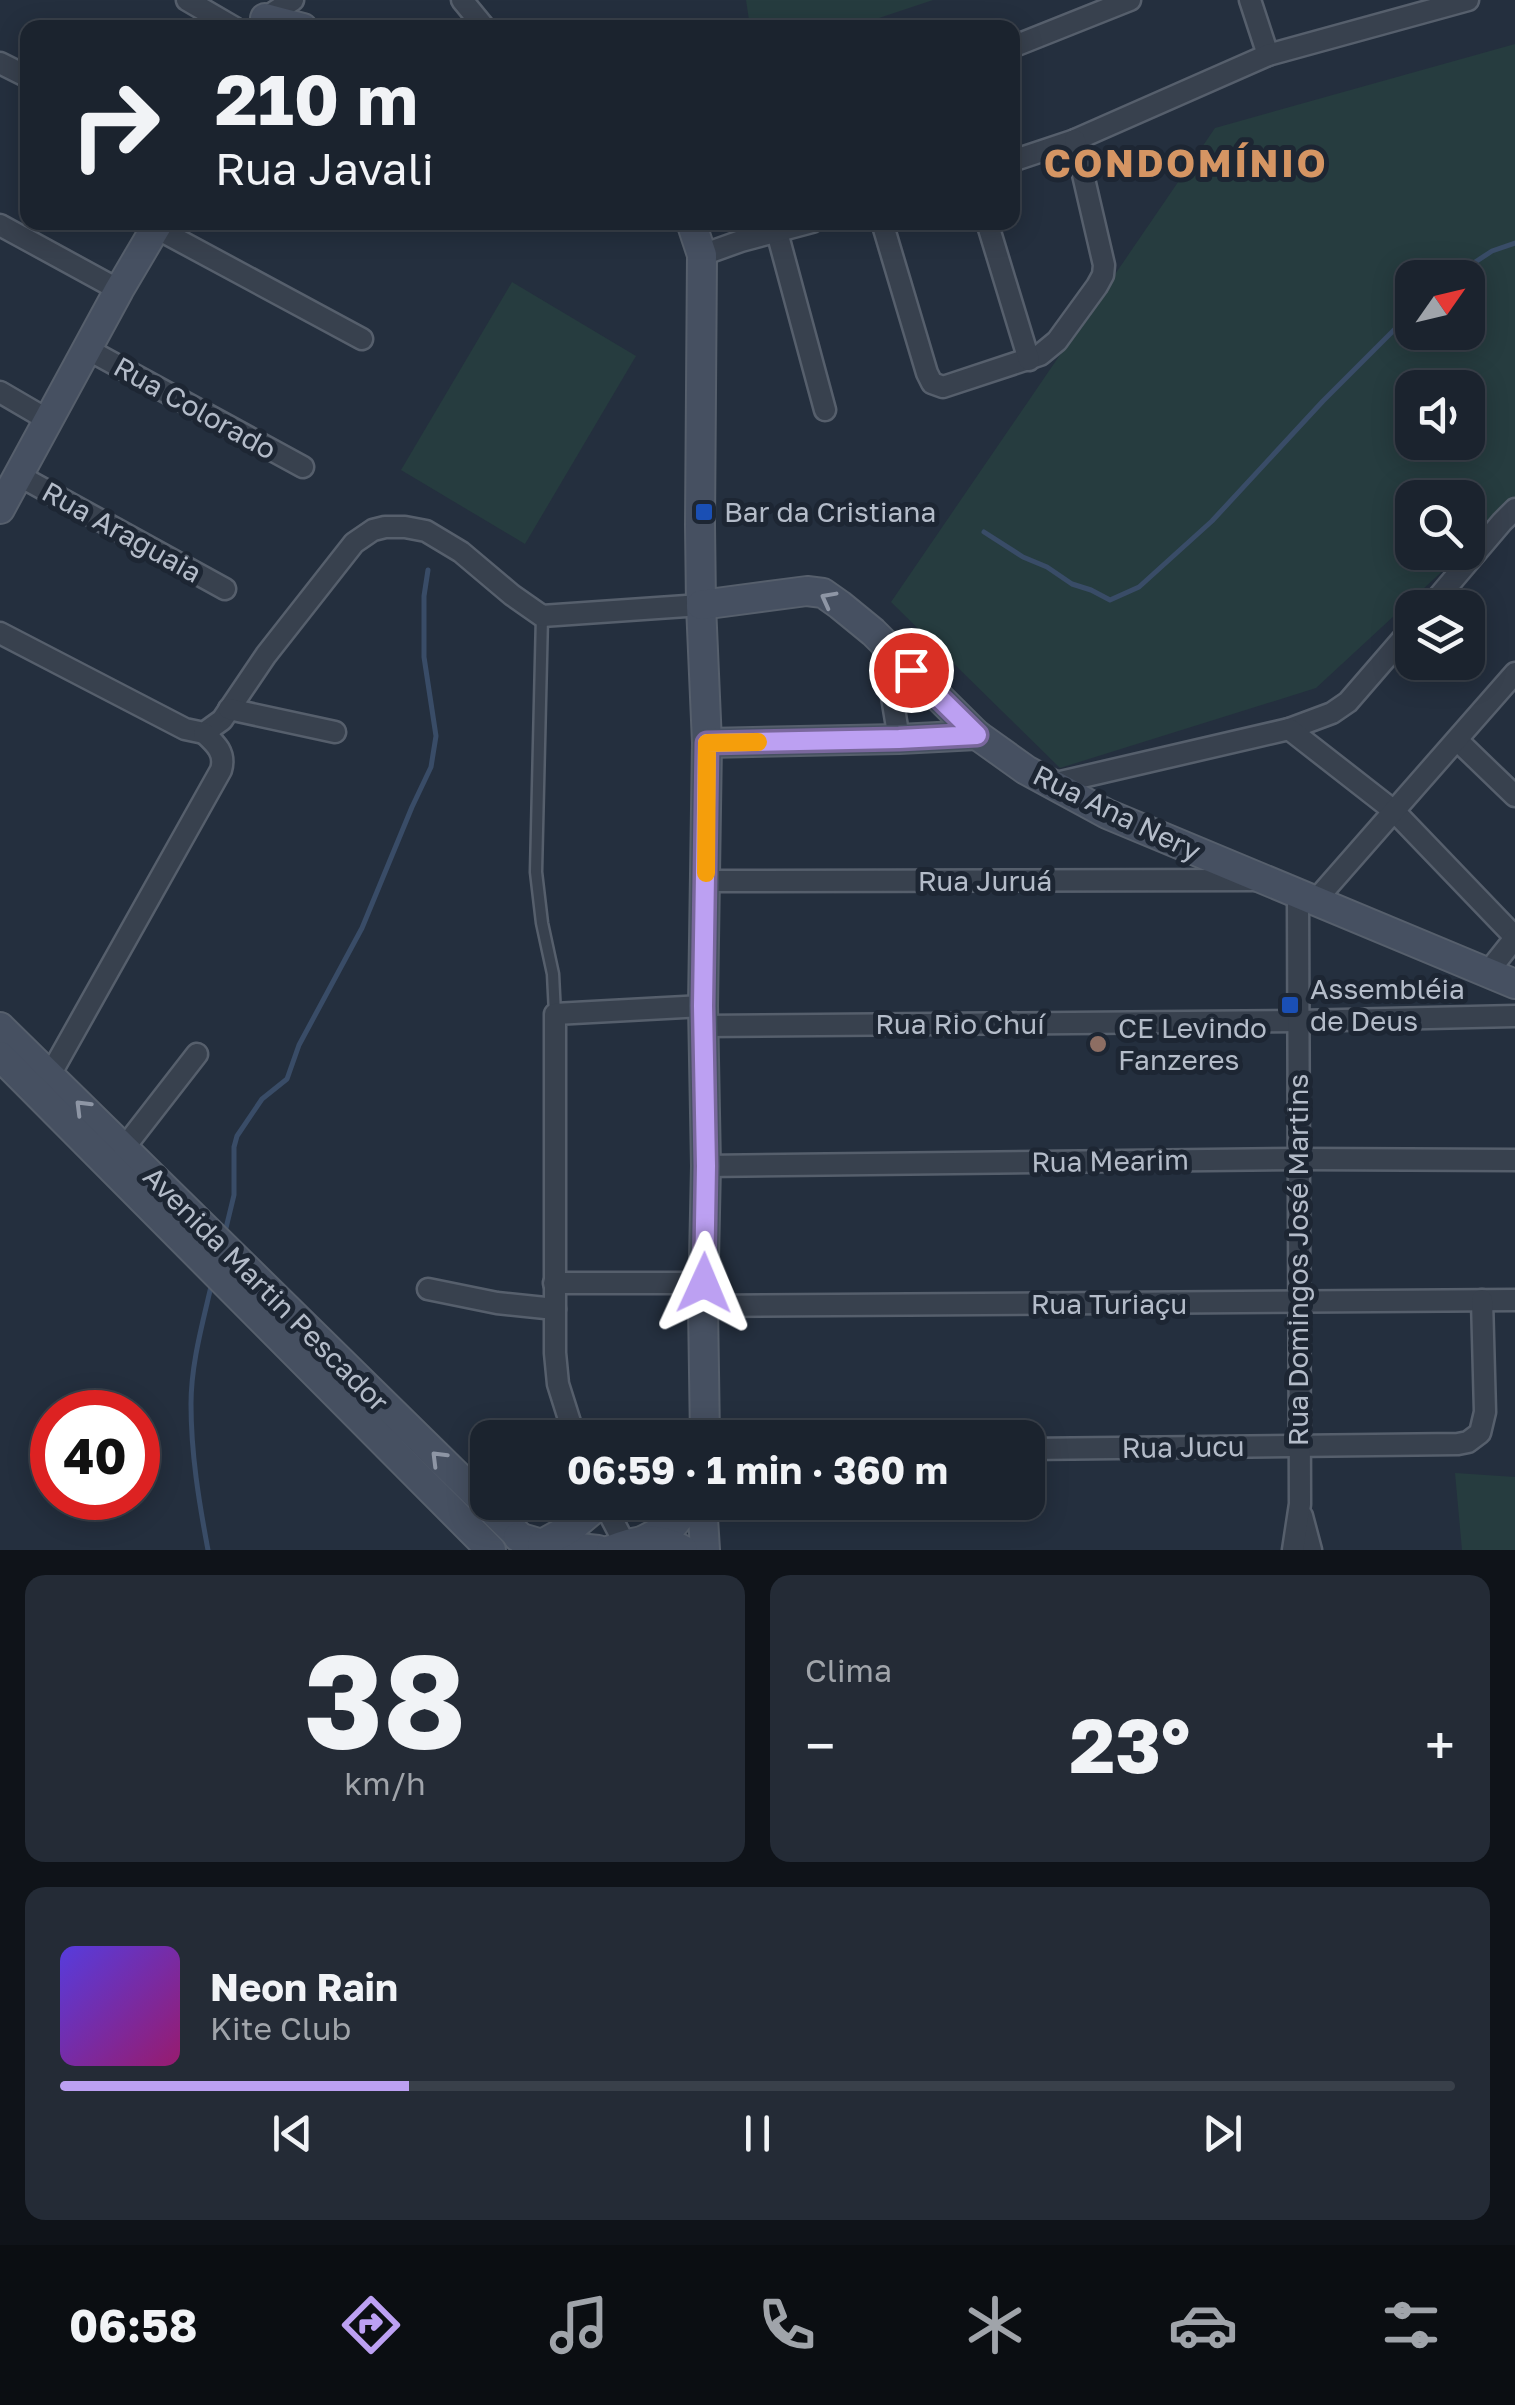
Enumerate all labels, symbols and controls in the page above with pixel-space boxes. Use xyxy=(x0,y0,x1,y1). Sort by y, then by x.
text: 210 m xyxy=(215,56,418,140)
icon: right xyxy=(50,60,180,190)
district label: CONDOMÍNIO xyxy=(1044,140,1328,185)
text: Rua Javali xyxy=(215,141,434,195)
north arrow xyxy=(1395,260,1485,350)
map controls xyxy=(1395,260,1485,680)
street label: Rua Colorado xyxy=(109,349,282,466)
button: sound xyxy=(1395,370,1485,460)
street label: Rua Araguaia xyxy=(37,474,208,589)
button: search xyxy=(1395,480,1485,570)
place label: Bar da Cristiana xyxy=(724,495,936,528)
marker: Bar da Cristiana xyxy=(693,501,715,523)
button: layers xyxy=(1395,590,1485,680)
one-way arrow xyxy=(820,592,839,611)
pin xyxy=(869,628,954,713)
icon: arrive xyxy=(884,643,939,698)
street label: Rua Ana Nery xyxy=(1028,758,1207,867)
street label: Rua Juruá xyxy=(918,864,1052,897)
place label: Assembléia de Deus xyxy=(1310,972,1465,1037)
marker: Assembléia de Deus xyxy=(1279,994,1301,1016)
street label: Rua Rio Chuí xyxy=(875,1007,1046,1040)
place label: CE Levindo Fanzeres xyxy=(1118,1011,1267,1076)
marker: CE Levindo Fanzeres xyxy=(1087,1033,1109,1055)
street label: Rua Domingos José Martins xyxy=(1281,1074,1314,1446)
one-way arrow xyxy=(75,1100,93,1118)
street label: Rua Mearim xyxy=(1031,1143,1189,1178)
street label: Avenida Martin Pescador xyxy=(137,1159,396,1418)
position arrow xyxy=(652,1231,756,1335)
street label: Rua Turiaçu xyxy=(1031,1287,1187,1320)
speed limit sign: 40 xyxy=(30,1390,160,1520)
street label: Rua Jucu xyxy=(1121,1429,1245,1464)
text: 06:59 · 1 min · 360 m xyxy=(567,1447,948,1492)
one-way arrow xyxy=(431,1451,449,1469)
text: 38 xyxy=(304,1621,466,1777)
text: Clima xyxy=(805,1651,892,1689)
text: 23° xyxy=(1070,1699,1190,1790)
text: − xyxy=(805,1712,835,1778)
text: + xyxy=(1425,1712,1455,1778)
text: km/h xyxy=(344,1764,426,1802)
text: Neon Rain xyxy=(210,1964,398,2009)
text: Kite Club xyxy=(210,2009,351,2047)
icon: previous xyxy=(265,2106,320,2161)
icon: pause xyxy=(730,2106,785,2161)
icon: next xyxy=(1195,2106,1250,2161)
icon: directions xyxy=(336,2290,406,2360)
icon: music xyxy=(544,2290,614,2360)
icon: phone xyxy=(752,2290,822,2360)
icon: climate xyxy=(960,2290,1030,2360)
icon: car xyxy=(1168,2290,1238,2360)
icon: filters xyxy=(1376,2290,1446,2360)
text: 06:58 xyxy=(69,2298,198,2352)

